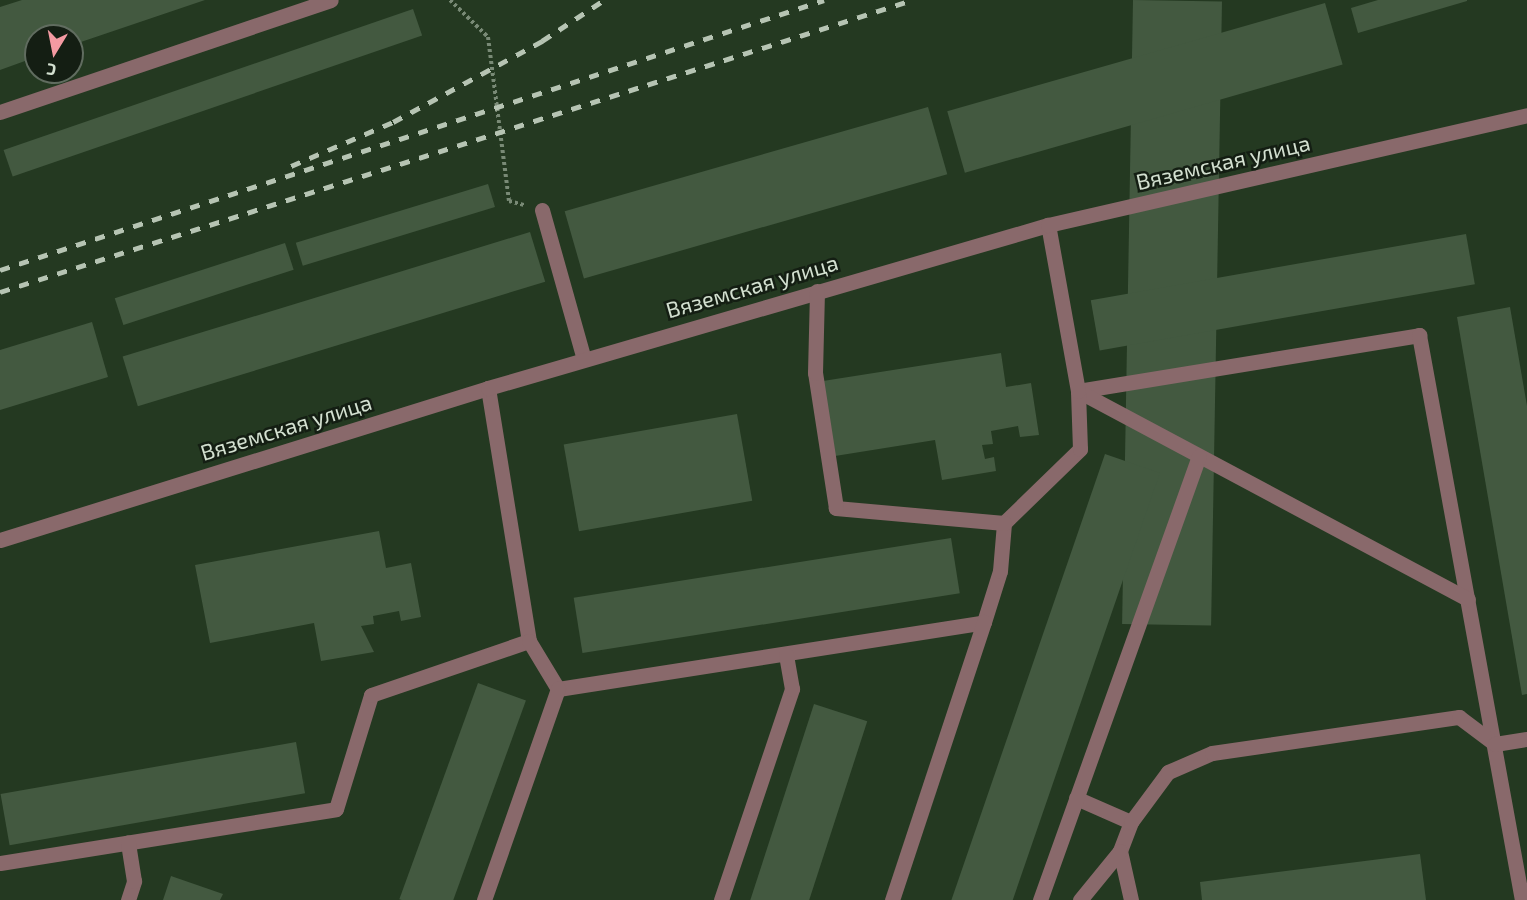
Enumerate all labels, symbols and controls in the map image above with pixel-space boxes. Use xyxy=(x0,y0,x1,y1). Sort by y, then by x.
north arrow xyxy=(24,24,84,84)
text: С xyxy=(45,60,57,80)
street label: Вяземская улица xyxy=(1133,129,1313,195)
street label: Вяземская улица xyxy=(663,249,841,323)
street label: Вяземская улица xyxy=(197,388,375,466)

